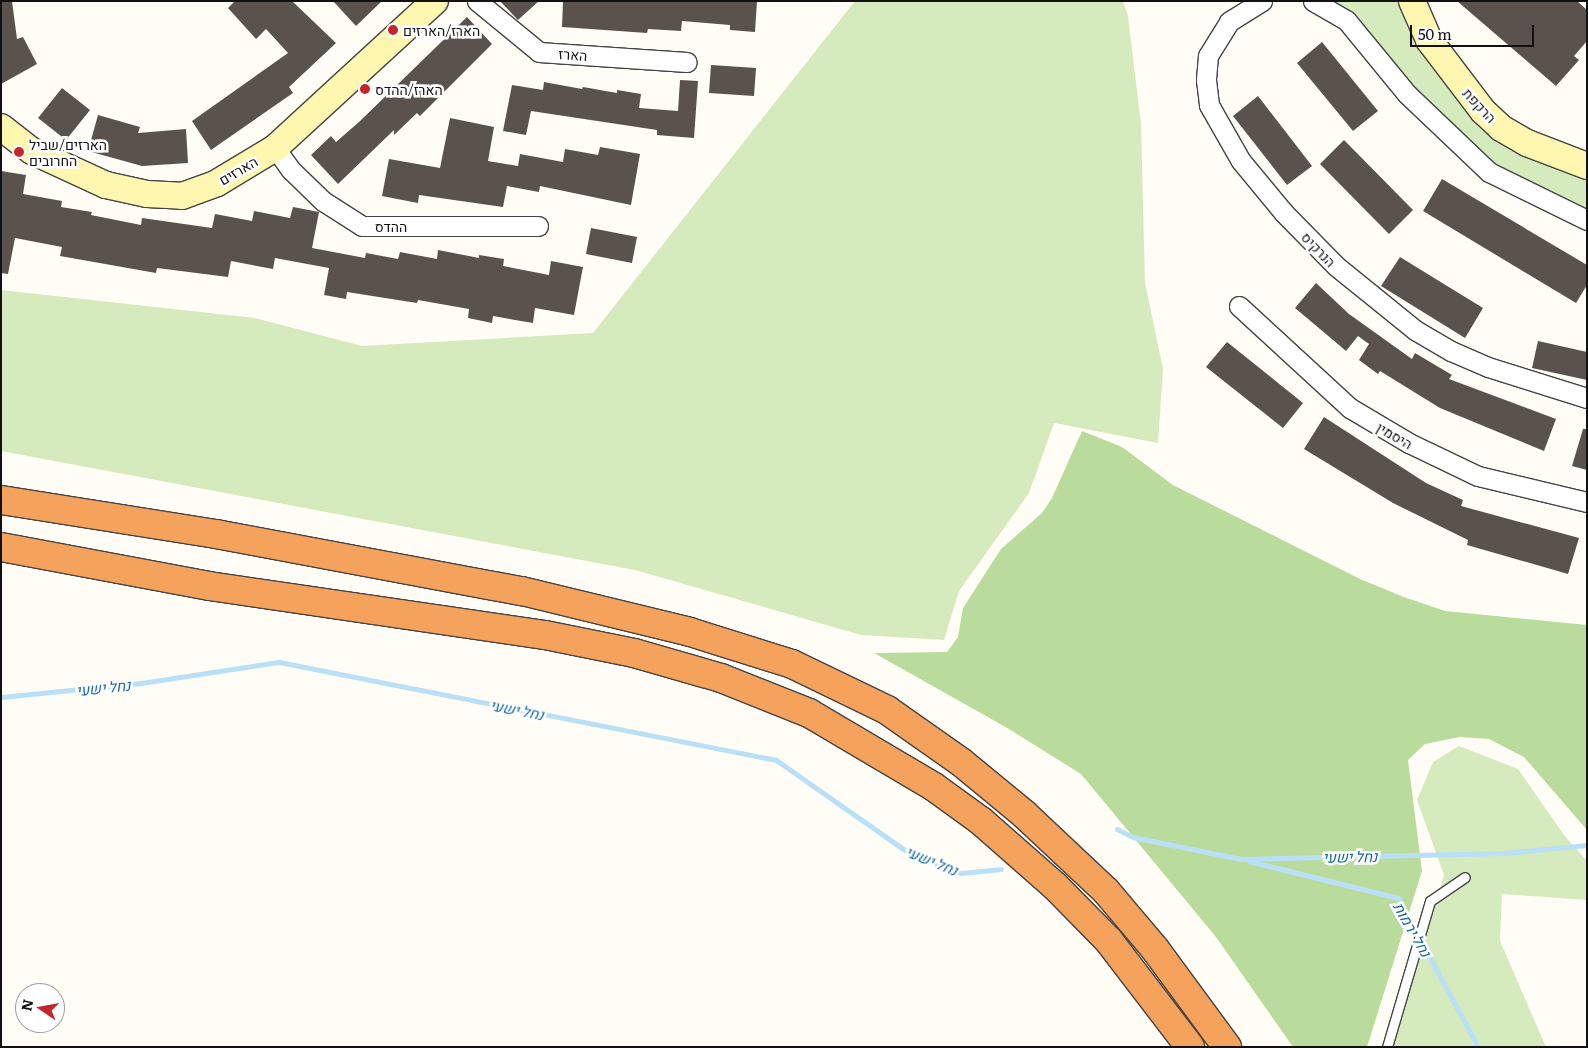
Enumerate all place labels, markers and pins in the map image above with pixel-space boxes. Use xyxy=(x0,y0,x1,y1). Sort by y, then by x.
place label: הארז/הארזים xyxy=(403,22,480,38)
marker: הארז/הארזים xyxy=(387,24,399,36)
place label: הארז/ההדס xyxy=(375,81,443,97)
marker: הארז/ההדס xyxy=(359,83,371,95)
place label: הארזים/שביל החרובים xyxy=(29,136,107,168)
marker: הארזים/שביל החרובים xyxy=(13,146,25,158)

